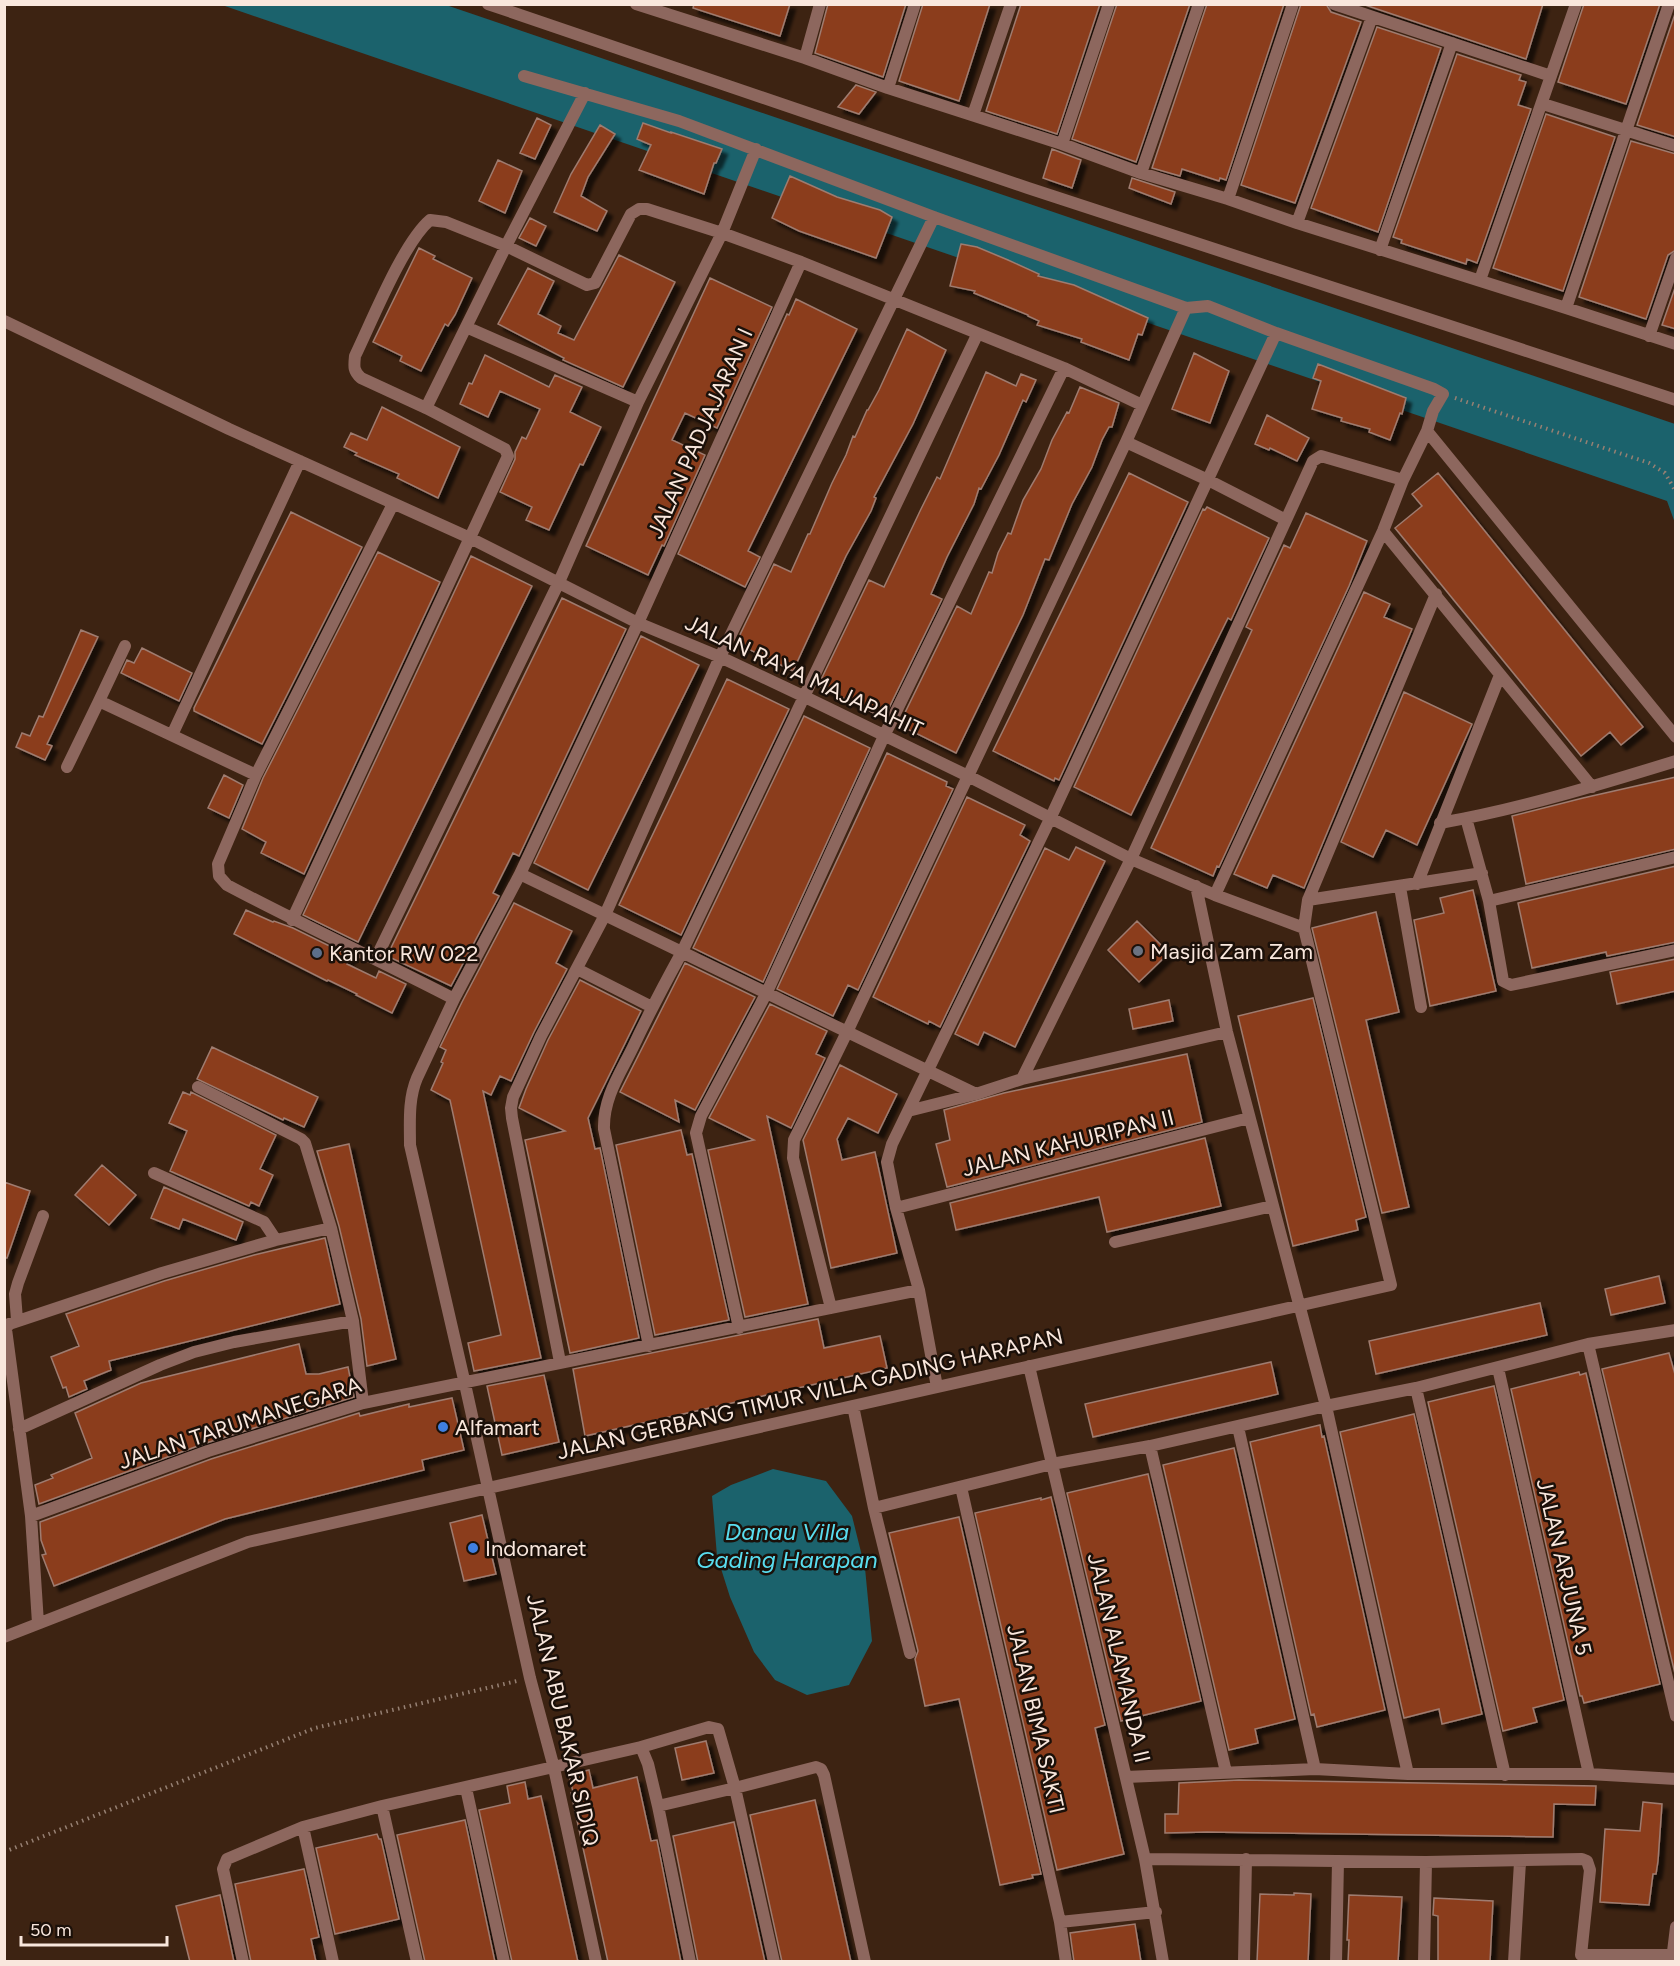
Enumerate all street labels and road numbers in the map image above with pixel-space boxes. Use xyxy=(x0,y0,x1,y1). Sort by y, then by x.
street label: JALAN PADJAJARAN I xyxy=(641,324,759,542)
street label: JALAN RAYA MAJAPAHIT xyxy=(681,609,927,743)
street label: JALAN KAHURIPAN II xyxy=(959,1104,1177,1182)
street label: JALAN GERBANG TIMUR VILLA GADING HARAPAN xyxy=(554,1323,1066,1465)
street label: JALAN TARUMANEGARA xyxy=(115,1371,365,1475)
street label: JALAN ARJUNA 5 xyxy=(1531,1476,1597,1658)
street label: JALAN ALAMANDA II xyxy=(1082,1551,1156,1765)
street label: JALAN ABU BAKAR SIDIQ xyxy=(521,1591,605,1849)
street label: JALAN BIMA SAKTI xyxy=(1001,1622,1071,1816)

